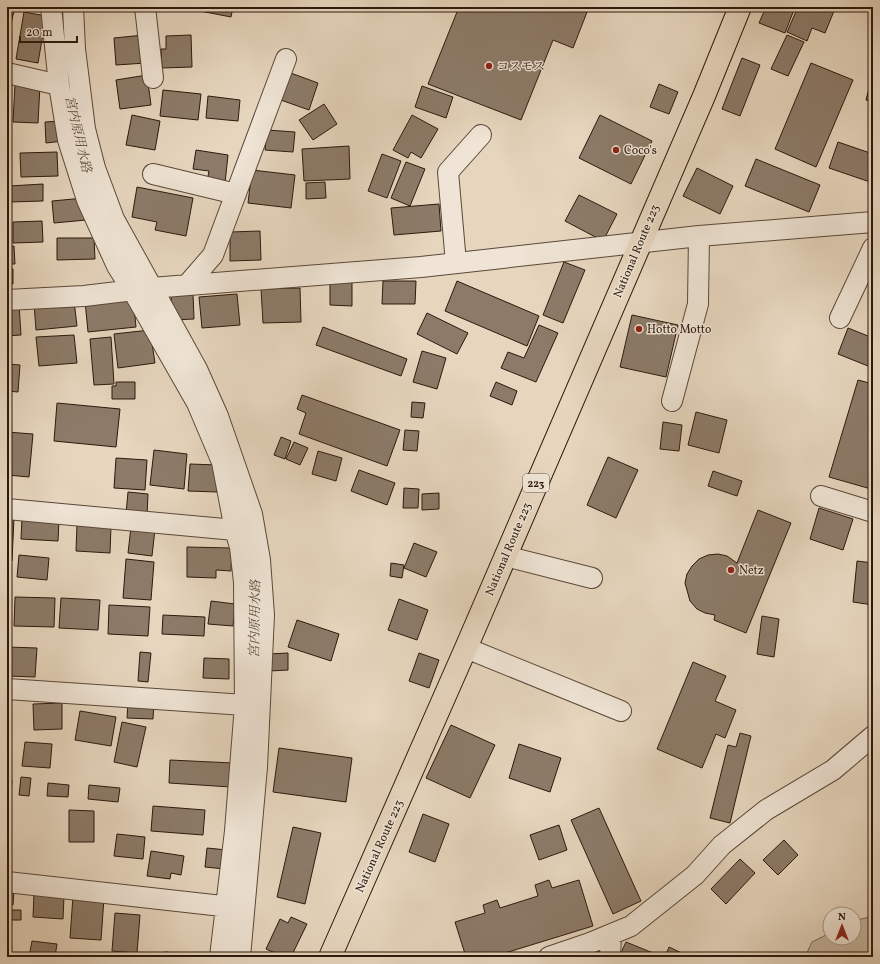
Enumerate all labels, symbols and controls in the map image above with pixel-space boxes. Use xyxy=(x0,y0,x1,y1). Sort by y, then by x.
scale bar xyxy=(20,18,77,44)
text: 20 m xyxy=(26,25,53,41)
place label: コスモス xyxy=(497,59,545,75)
marker: コスモス xyxy=(484,61,494,71)
water label: 宮内原用水路 xyxy=(60,94,95,175)
place label: Coco's xyxy=(624,143,657,159)
marker: Coco's xyxy=(611,145,621,155)
street label: National Route 223 xyxy=(610,202,664,301)
place label: Hotto Motto xyxy=(647,322,711,338)
marker: Hotto Motto xyxy=(634,324,644,334)
road number: 223 xyxy=(523,474,549,492)
street label: National Route 223 xyxy=(482,500,536,599)
place label: Netz xyxy=(739,563,764,579)
marker: Netz xyxy=(726,565,736,575)
water label: 宮内原用水路 xyxy=(246,579,266,658)
street label: National Route 223 xyxy=(352,797,408,895)
north arrow xyxy=(822,906,862,946)
text: N xyxy=(838,910,846,925)

